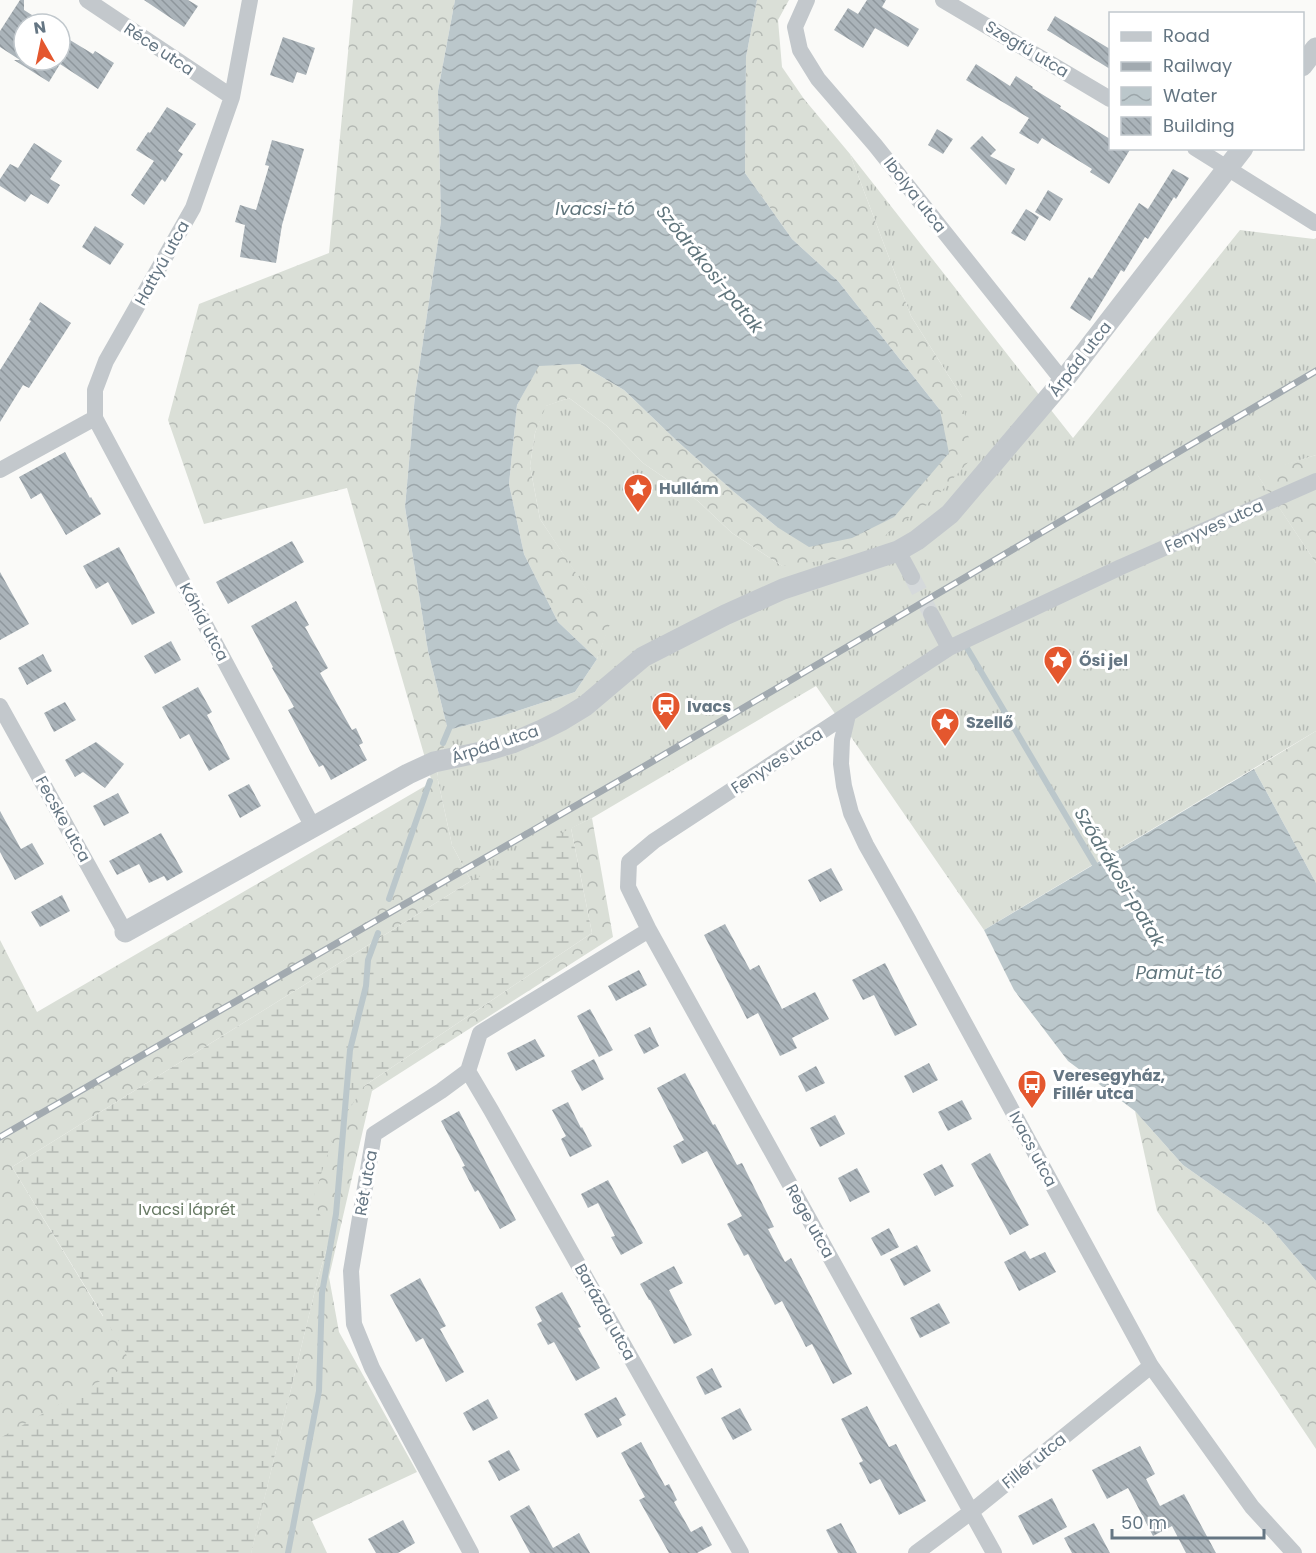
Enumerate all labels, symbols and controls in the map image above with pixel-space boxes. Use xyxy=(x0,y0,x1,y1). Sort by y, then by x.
north arrow xyxy=(12,12,72,72)
legend xyxy=(1109,12,1304,150)
text: N xyxy=(32,15,47,40)
street label: Szegfű utca xyxy=(981,15,1073,83)
street label: Réce utca xyxy=(119,17,199,81)
text: Road xyxy=(1163,23,1210,48)
text: Railway xyxy=(1163,53,1232,78)
text: Water xyxy=(1163,83,1217,108)
text: Building xyxy=(1163,113,1235,138)
street label: Ibolya utca xyxy=(878,153,952,237)
water label: Ivacsi-tó xyxy=(555,196,635,221)
water label: Sződrákosi-patak xyxy=(651,200,770,339)
street label: Hattyú utca xyxy=(129,216,195,310)
street label: Árpád utca xyxy=(1043,316,1117,402)
place icon: Hullám xyxy=(622,472,654,514)
place label: Hullám xyxy=(659,477,719,500)
street label: Fenyves utca xyxy=(1161,494,1267,558)
street label: Kőhíd utca xyxy=(174,579,234,665)
place icon: Ősi jel xyxy=(1042,644,1074,686)
place label: Ősi jel xyxy=(1079,649,1128,672)
station icon: Ivacs xyxy=(650,690,682,732)
place label: Ivacs xyxy=(687,695,731,718)
place icon: Szellő xyxy=(929,706,961,748)
place label: Szellő xyxy=(966,711,1013,734)
street label: Árpád utca xyxy=(449,719,541,769)
street label: Fenyves utca xyxy=(727,723,827,799)
street label: Fecske utca xyxy=(30,772,96,866)
water label: Sződrákosi-patak xyxy=(1069,803,1172,952)
water label: Pamut-tó xyxy=(1135,960,1223,985)
place label: Veresegyház, Fillér utca xyxy=(1053,1064,1165,1105)
bus stop icon: Veresegyház, Fillér utca xyxy=(1016,1068,1048,1110)
street label: Ivacs utca xyxy=(1003,1107,1063,1191)
street label: Rét utca xyxy=(349,1148,383,1218)
street label: Rege utca xyxy=(780,1180,840,1262)
park label: Ivacsi láprét xyxy=(138,1198,236,1221)
street label: Barázda utca xyxy=(569,1260,641,1364)
street label: Fillér utca xyxy=(997,1428,1071,1494)
scale bar xyxy=(1112,1502,1264,1540)
text: 50 m xyxy=(1121,1510,1167,1535)

